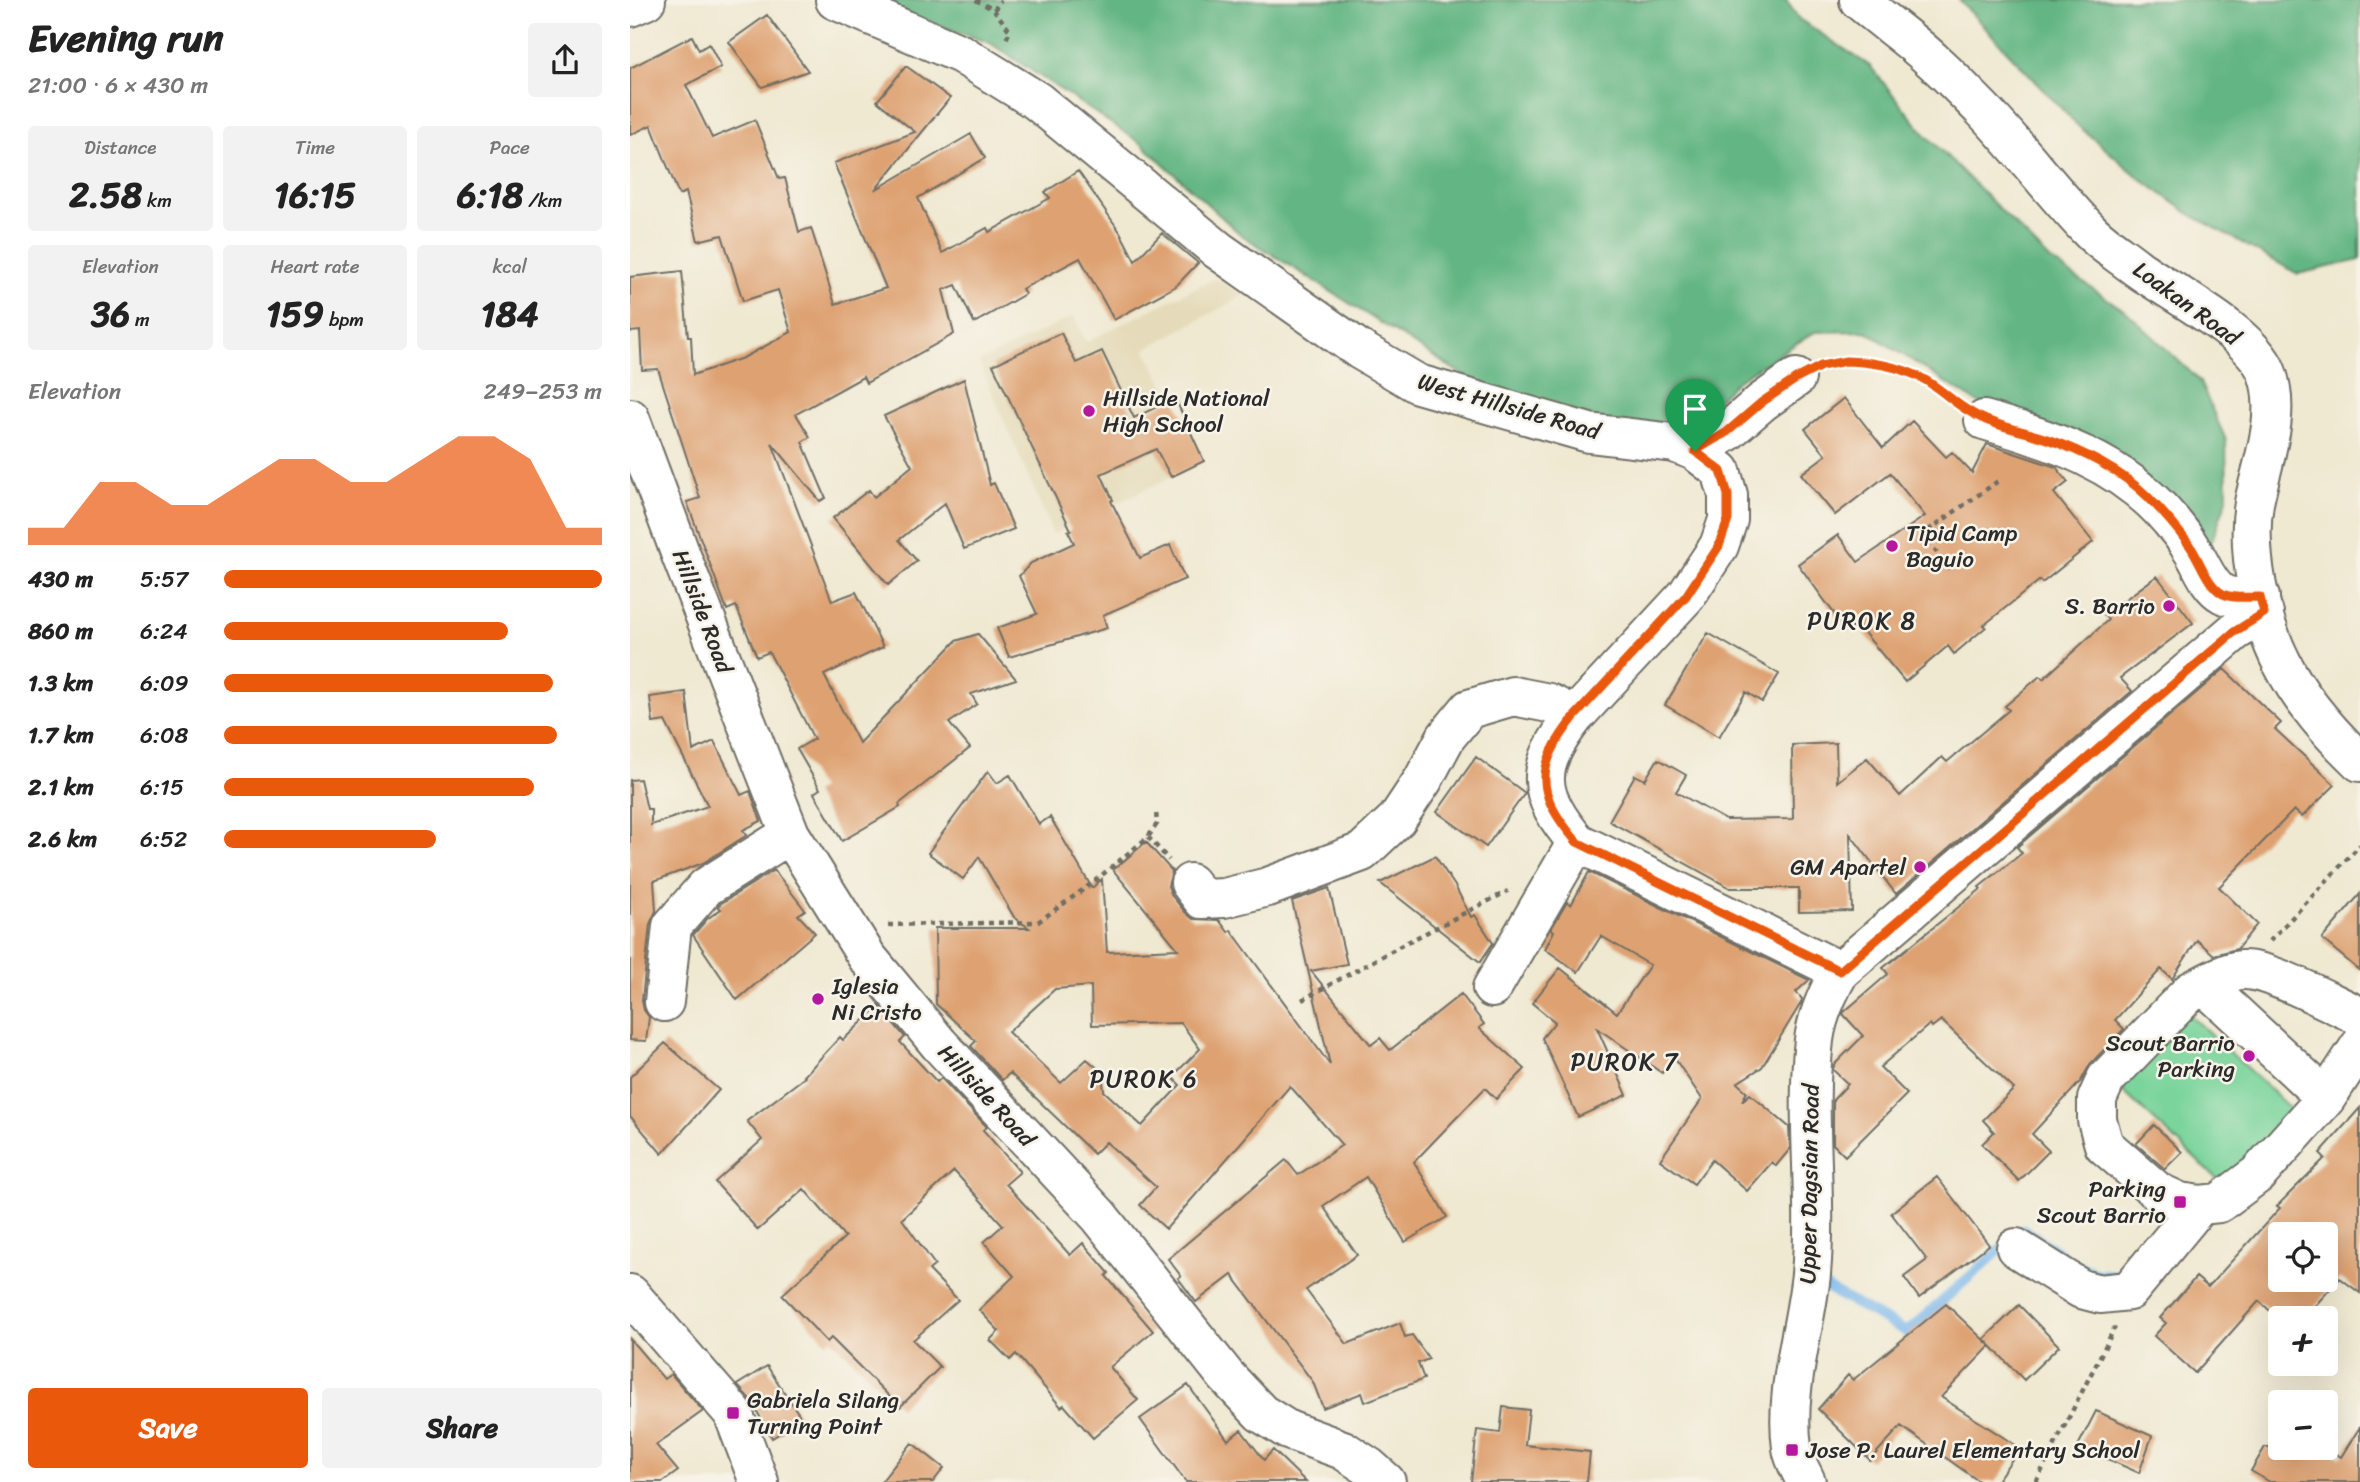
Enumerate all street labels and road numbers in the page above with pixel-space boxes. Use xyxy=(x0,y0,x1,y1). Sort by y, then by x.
street label: Loakan Road xyxy=(2124,250,2251,358)
street label: West Hillside Road xyxy=(1413,361,1607,453)
street label: Hillside Road xyxy=(660,543,746,681)
street label: Hillside Road xyxy=(927,1034,1047,1158)
street label: Upper Dagsian Road xyxy=(1787,1082,1832,1284)

